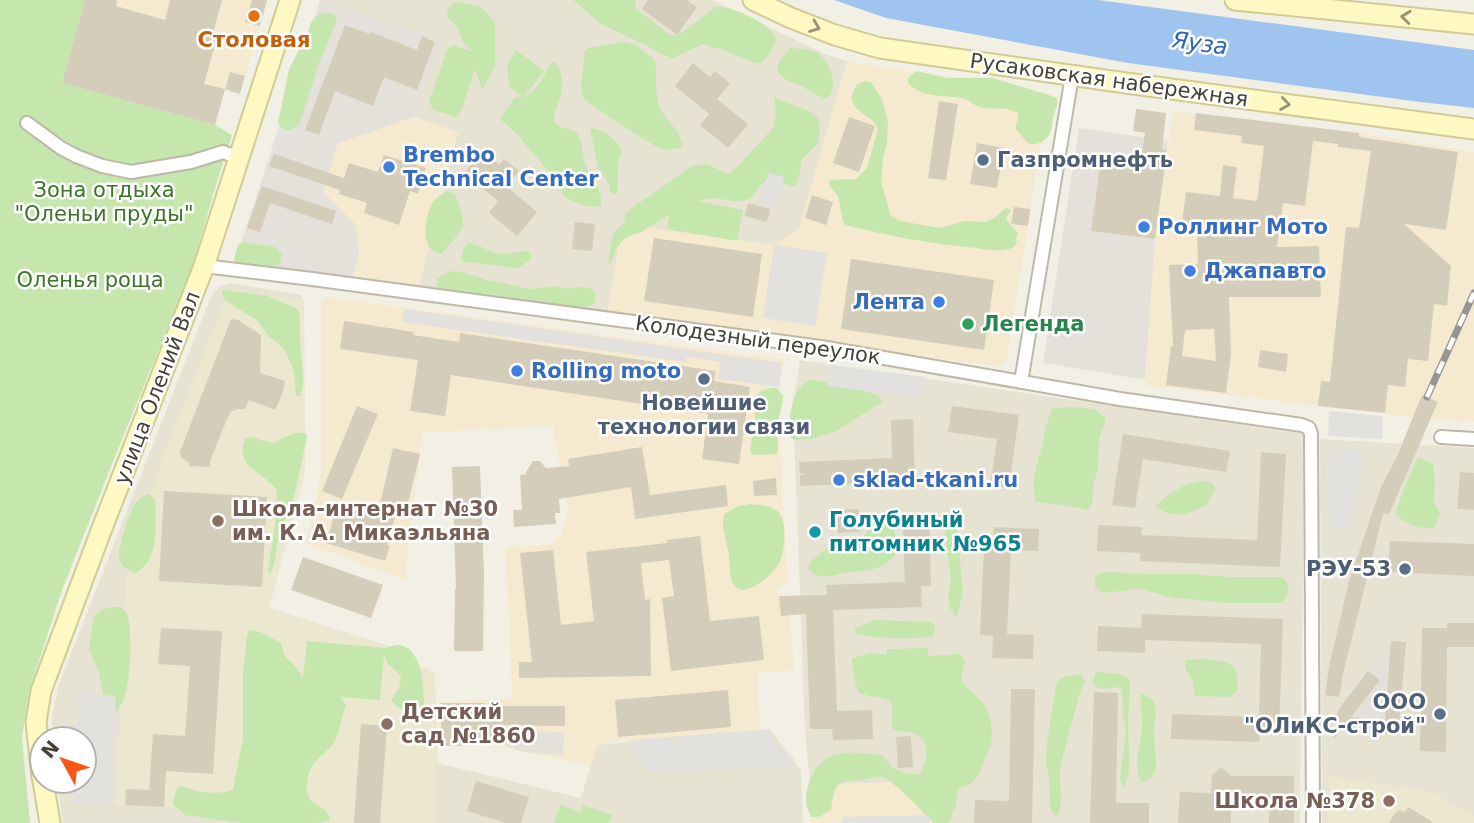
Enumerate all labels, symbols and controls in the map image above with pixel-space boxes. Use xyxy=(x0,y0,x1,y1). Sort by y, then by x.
marker: Столовая xyxy=(246,8,262,24)
one-way arrow xyxy=(1400,10,1411,25)
one-way arrow xyxy=(809,19,821,33)
water label: Яуза xyxy=(1170,26,1229,60)
place label: Столовая xyxy=(198,28,310,52)
street label: Русаковская набережная xyxy=(968,49,1250,111)
one-way arrow xyxy=(1279,96,1291,111)
place label: Brembo Technical Center xyxy=(403,143,599,191)
place label: Газпромнефть xyxy=(997,148,1173,172)
marker: Газпромнефть xyxy=(975,152,991,168)
marker: Brembo Technical Center xyxy=(381,159,397,175)
park label: Зона отдыха "Оленьи пруды" xyxy=(14,178,194,226)
place label: Роллинг Мото xyxy=(1158,215,1328,239)
marker: Роллинг Мото xyxy=(1136,219,1152,235)
place label: Джапавто xyxy=(1204,259,1326,283)
marker: Джапавто xyxy=(1182,263,1198,279)
park label: Оленья роща xyxy=(16,268,164,292)
street label: улица Олений Вал xyxy=(109,288,205,488)
place label: Лента xyxy=(852,290,925,314)
marker: Лента xyxy=(931,294,947,310)
street label: Колодезный переулок xyxy=(634,311,882,369)
place label: Легенда xyxy=(982,312,1085,336)
marker: Легенда xyxy=(960,316,976,332)
place label: Rolling moto xyxy=(531,359,681,383)
marker: Rolling moto xyxy=(509,363,525,379)
marker: Новейшие технологии связи xyxy=(696,371,712,387)
place label: Новейшие технологии связи xyxy=(598,391,810,439)
place label: sklad-tkani.ru xyxy=(853,468,1018,492)
marker: sklad-tkani.ru xyxy=(831,472,847,488)
place label: Школа-интернат №30 им. К. А. Микаэльяна xyxy=(232,497,498,545)
place label: Голубиный питомник №965 xyxy=(829,508,1022,556)
marker: Школа-интернат №30 им. К. А. Микаэльяна xyxy=(210,513,226,529)
marker: Голубиный питомник №965 xyxy=(807,524,823,540)
place label: РЭУ-53 xyxy=(1306,557,1391,581)
marker: РЭУ-53 xyxy=(1397,561,1413,577)
place label: ООО "ОЛиКС-строй" xyxy=(1244,690,1426,738)
place label: Детский сад №1860 xyxy=(401,700,536,748)
marker: ООО "ОЛиКС-строй" xyxy=(1432,706,1448,722)
marker: Детский сад №1860 xyxy=(379,716,395,732)
north arrow xyxy=(28,725,98,795)
text: N xyxy=(36,736,64,762)
place label: Школа №378 xyxy=(1214,789,1375,813)
marker: Школа №378 xyxy=(1381,793,1397,809)

